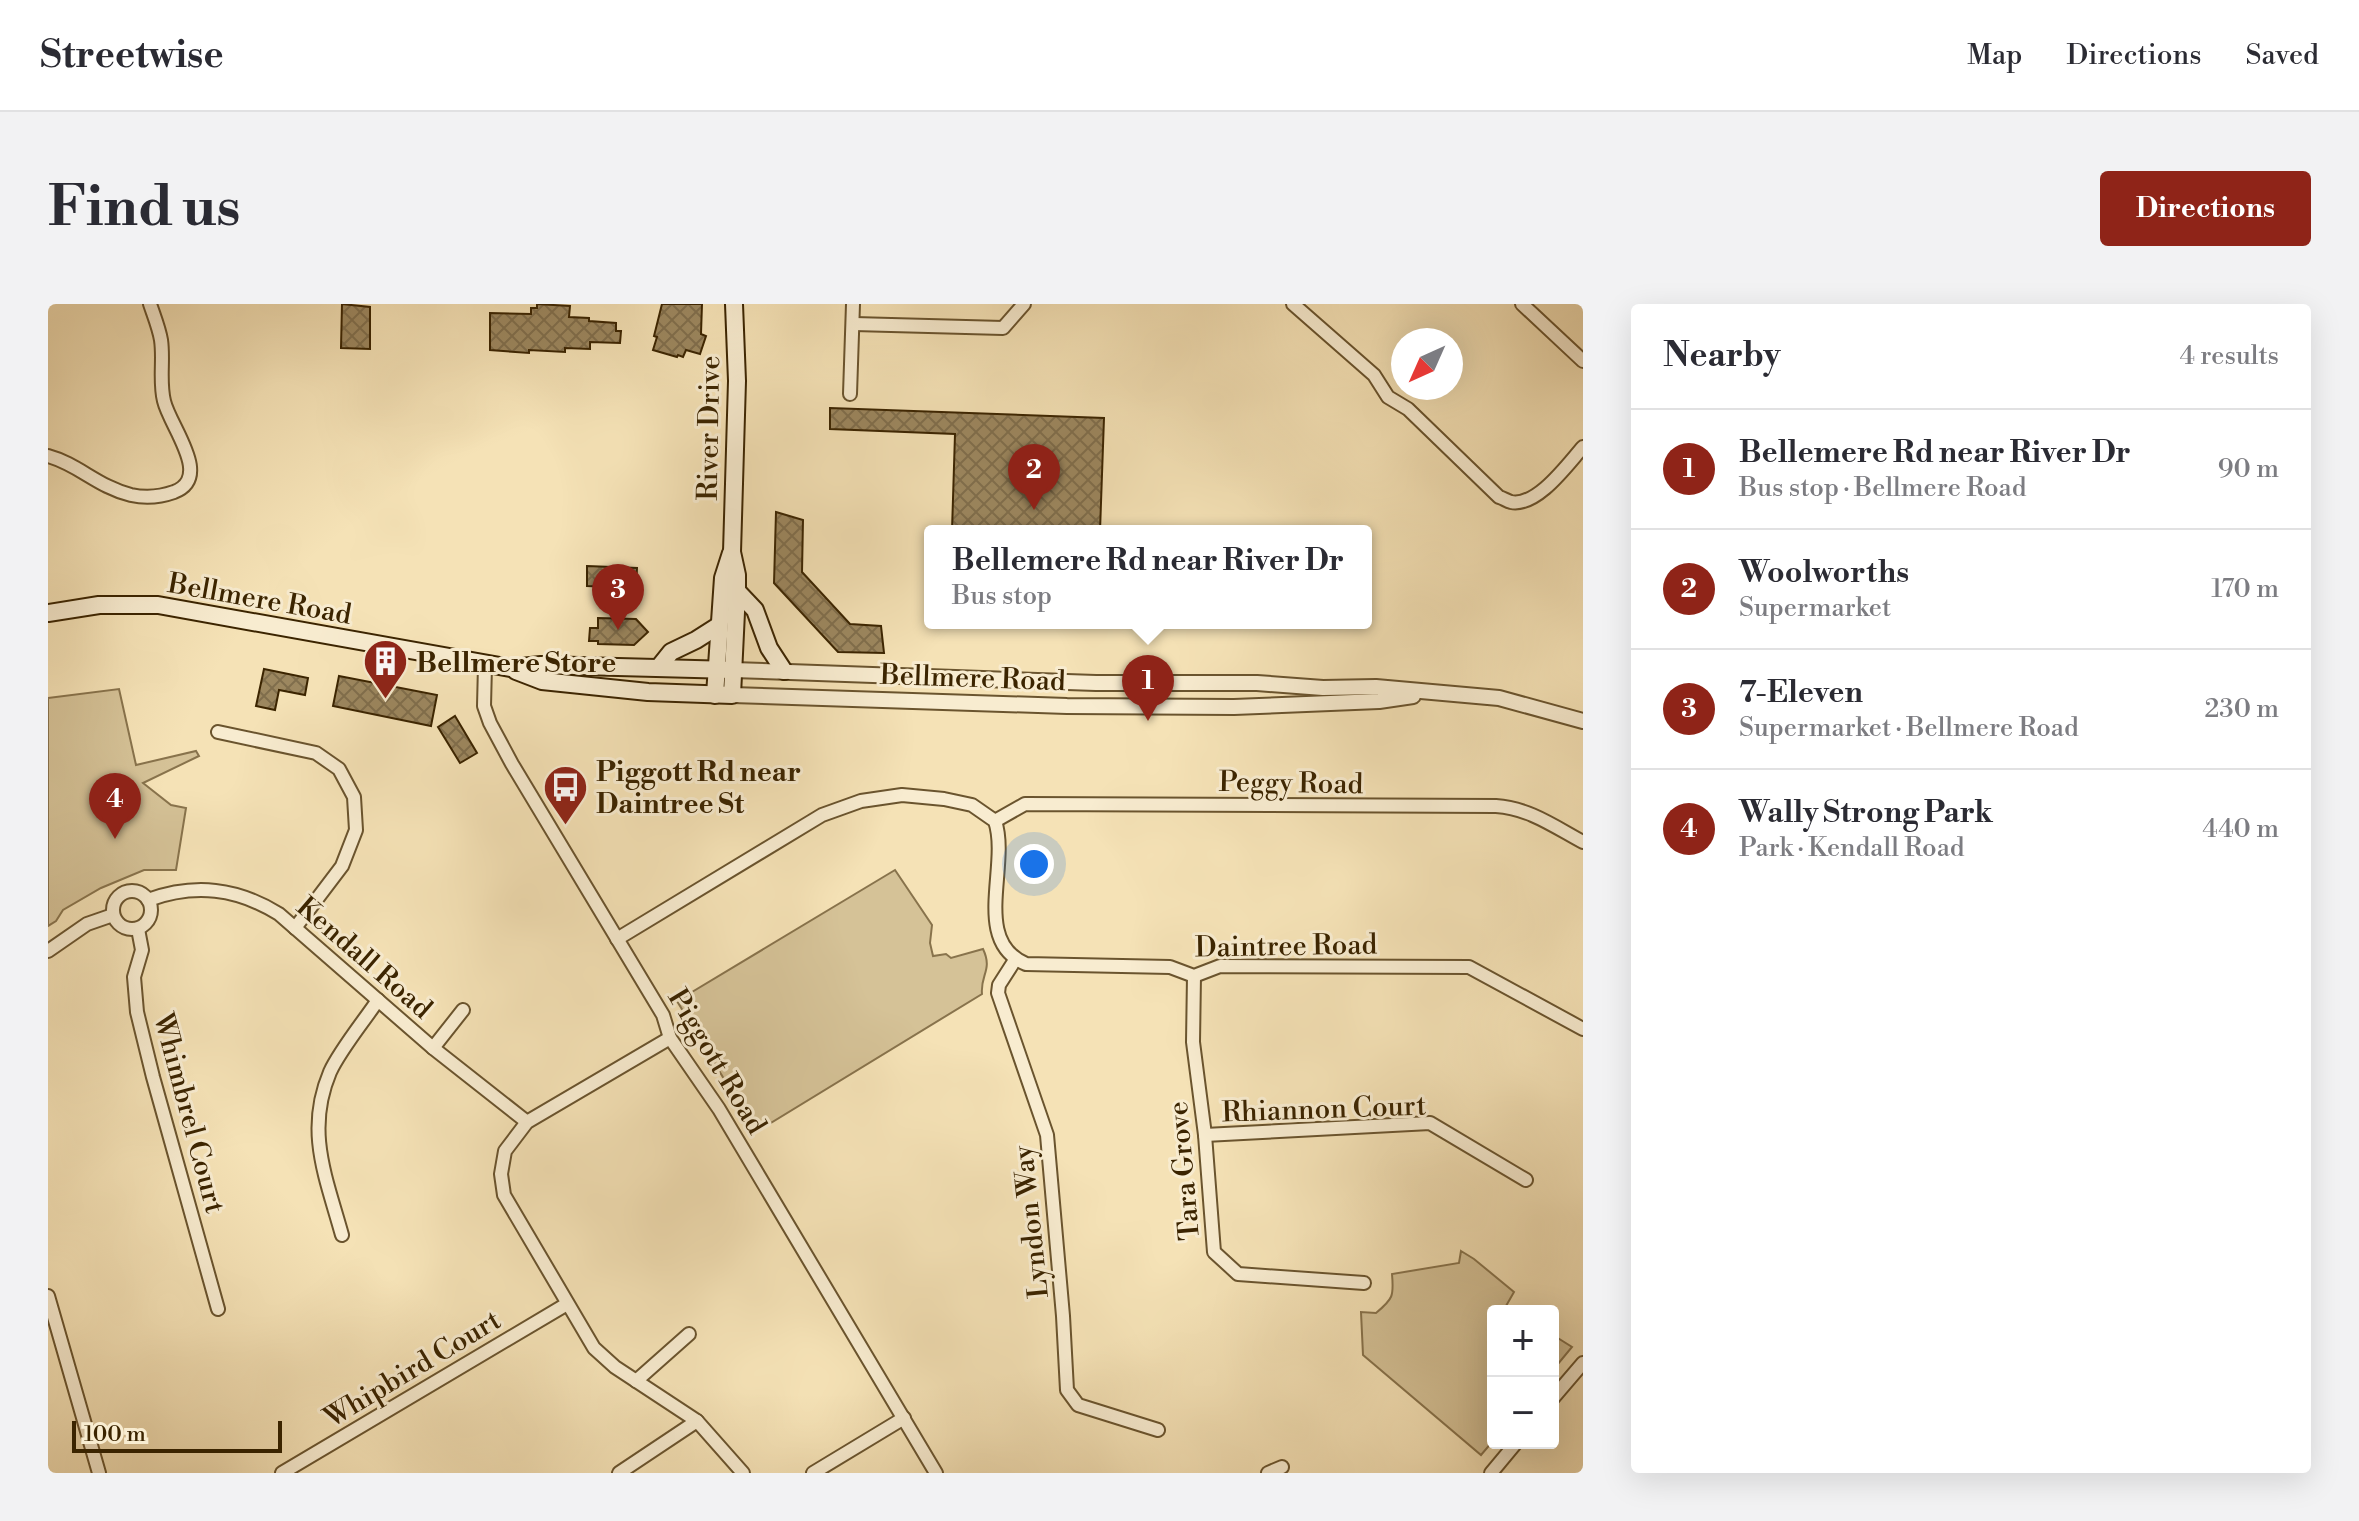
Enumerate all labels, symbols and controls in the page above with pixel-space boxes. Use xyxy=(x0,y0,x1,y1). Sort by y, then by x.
text: Streetwise xyxy=(40,32,224,79)
text: Map xyxy=(1967,38,2022,73)
text: Directions xyxy=(2066,38,2201,73)
text: Saved xyxy=(2245,38,2319,73)
button: Directions xyxy=(2100,171,2311,246)
text: Find us xyxy=(48,173,241,243)
north arrow xyxy=(1391,328,1463,400)
text: Nearby xyxy=(1663,335,1781,377)
text: 4 results xyxy=(2180,340,2279,372)
street label: River Drive xyxy=(691,355,728,501)
text: Bellemere Rd near River Dr xyxy=(1739,434,2131,472)
pin: 2 xyxy=(1008,444,1060,510)
text: 1 xyxy=(1683,453,1695,485)
text: 90 m xyxy=(2218,453,2279,485)
text: Bus stop · Bellmere Road xyxy=(1739,472,2027,504)
popup xyxy=(924,525,1372,629)
text: Bellemere Rd near River Dr xyxy=(952,542,1344,580)
text: Woolworths xyxy=(1739,554,1909,592)
pin: 3 xyxy=(592,564,644,630)
street label: Bellmere Road xyxy=(164,566,354,633)
text: 2 xyxy=(1681,573,1697,605)
text: 170 m xyxy=(2211,573,2279,605)
text: Bus stop xyxy=(952,580,1052,612)
text: Supermarket xyxy=(1739,592,1891,624)
building icon: Bellmere Store xyxy=(361,638,409,701)
place label: Bellmere Store xyxy=(416,646,616,681)
pin: 1 xyxy=(1122,655,1174,721)
street label: Bellmere Road xyxy=(879,658,1066,699)
text: 7-Eleven xyxy=(1739,674,1863,712)
text: 3 xyxy=(1681,693,1697,725)
text: 230 m xyxy=(2204,693,2279,725)
text: Supermarket · Bellmere Road xyxy=(1739,712,2079,744)
place label: Piggott Rd near Daintree St xyxy=(596,755,801,822)
bus stop icon: Piggott Rd near Daintree St xyxy=(541,763,589,826)
street label: Peggy Road xyxy=(1218,765,1364,802)
pin: 4 xyxy=(89,773,141,839)
text: Wally Strong Park xyxy=(1739,794,1993,832)
text: 4 xyxy=(1680,813,1698,845)
text: 440 m xyxy=(2202,813,2279,845)
text: Park · Kendall Road xyxy=(1739,832,1965,864)
your location xyxy=(1014,844,1054,884)
street label: Kendall Road xyxy=(289,890,439,1027)
street label: Daintree Road xyxy=(1194,927,1378,966)
street label: Piggott Road xyxy=(660,983,774,1141)
street label: Whimbrel Court xyxy=(145,1009,232,1217)
street label: Rhiannon Court xyxy=(1221,1088,1427,1131)
street label: Tara Grove xyxy=(1161,1100,1208,1242)
street label: Lyndon Way xyxy=(1006,1143,1057,1300)
street label: Whipbird Court xyxy=(317,1303,508,1436)
map controls xyxy=(1487,1305,1559,1449)
button: + xyxy=(1487,1305,1559,1377)
button: − xyxy=(1487,1377,1559,1449)
scale bar xyxy=(72,1417,282,1453)
text: 100 m xyxy=(84,1421,146,1448)

